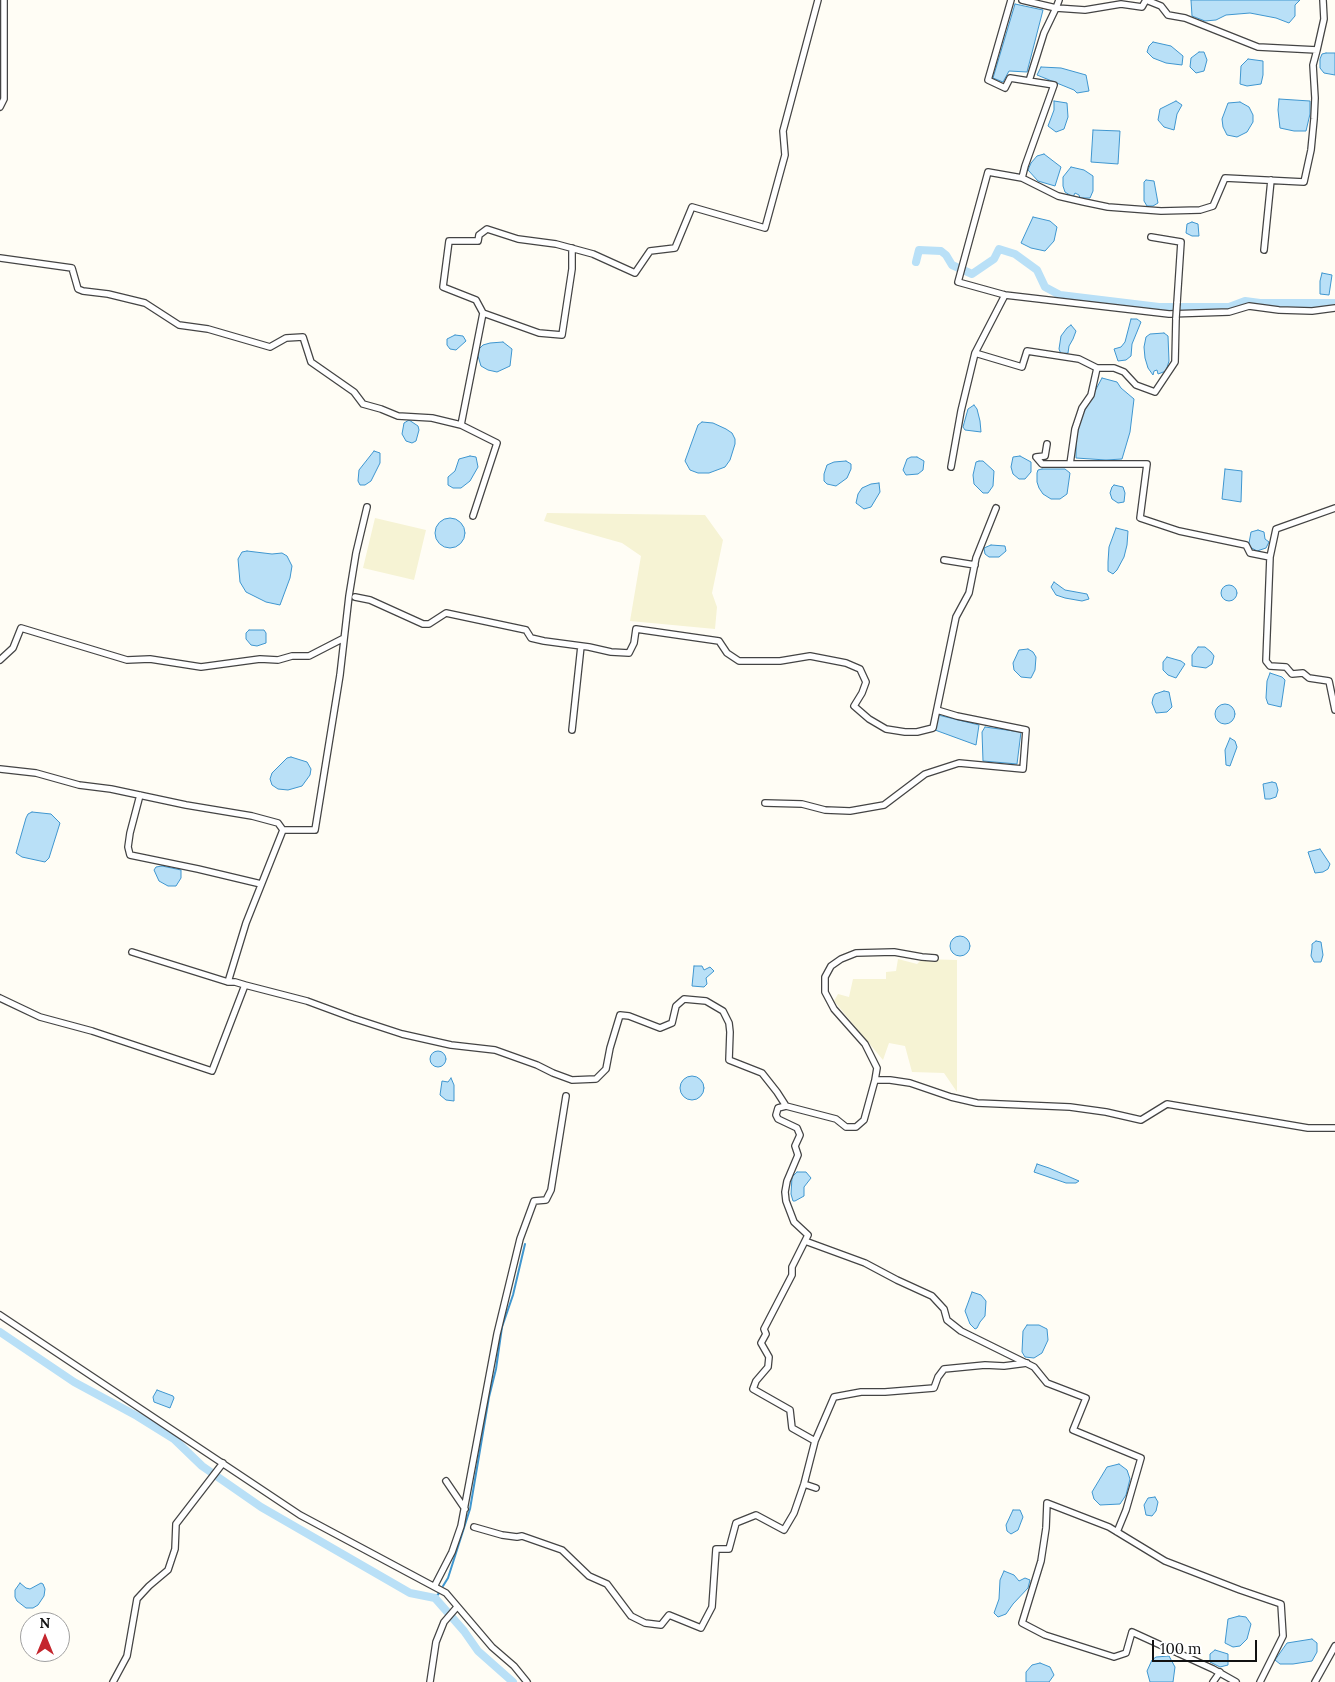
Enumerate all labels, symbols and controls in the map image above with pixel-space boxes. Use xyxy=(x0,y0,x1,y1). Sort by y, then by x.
north arrow xyxy=(20,1612,70,1662)
text: N xyxy=(40,1614,50,1632)
scale bar xyxy=(1155,1630,1260,1662)
text: 100 m xyxy=(1160,1639,1201,1658)

